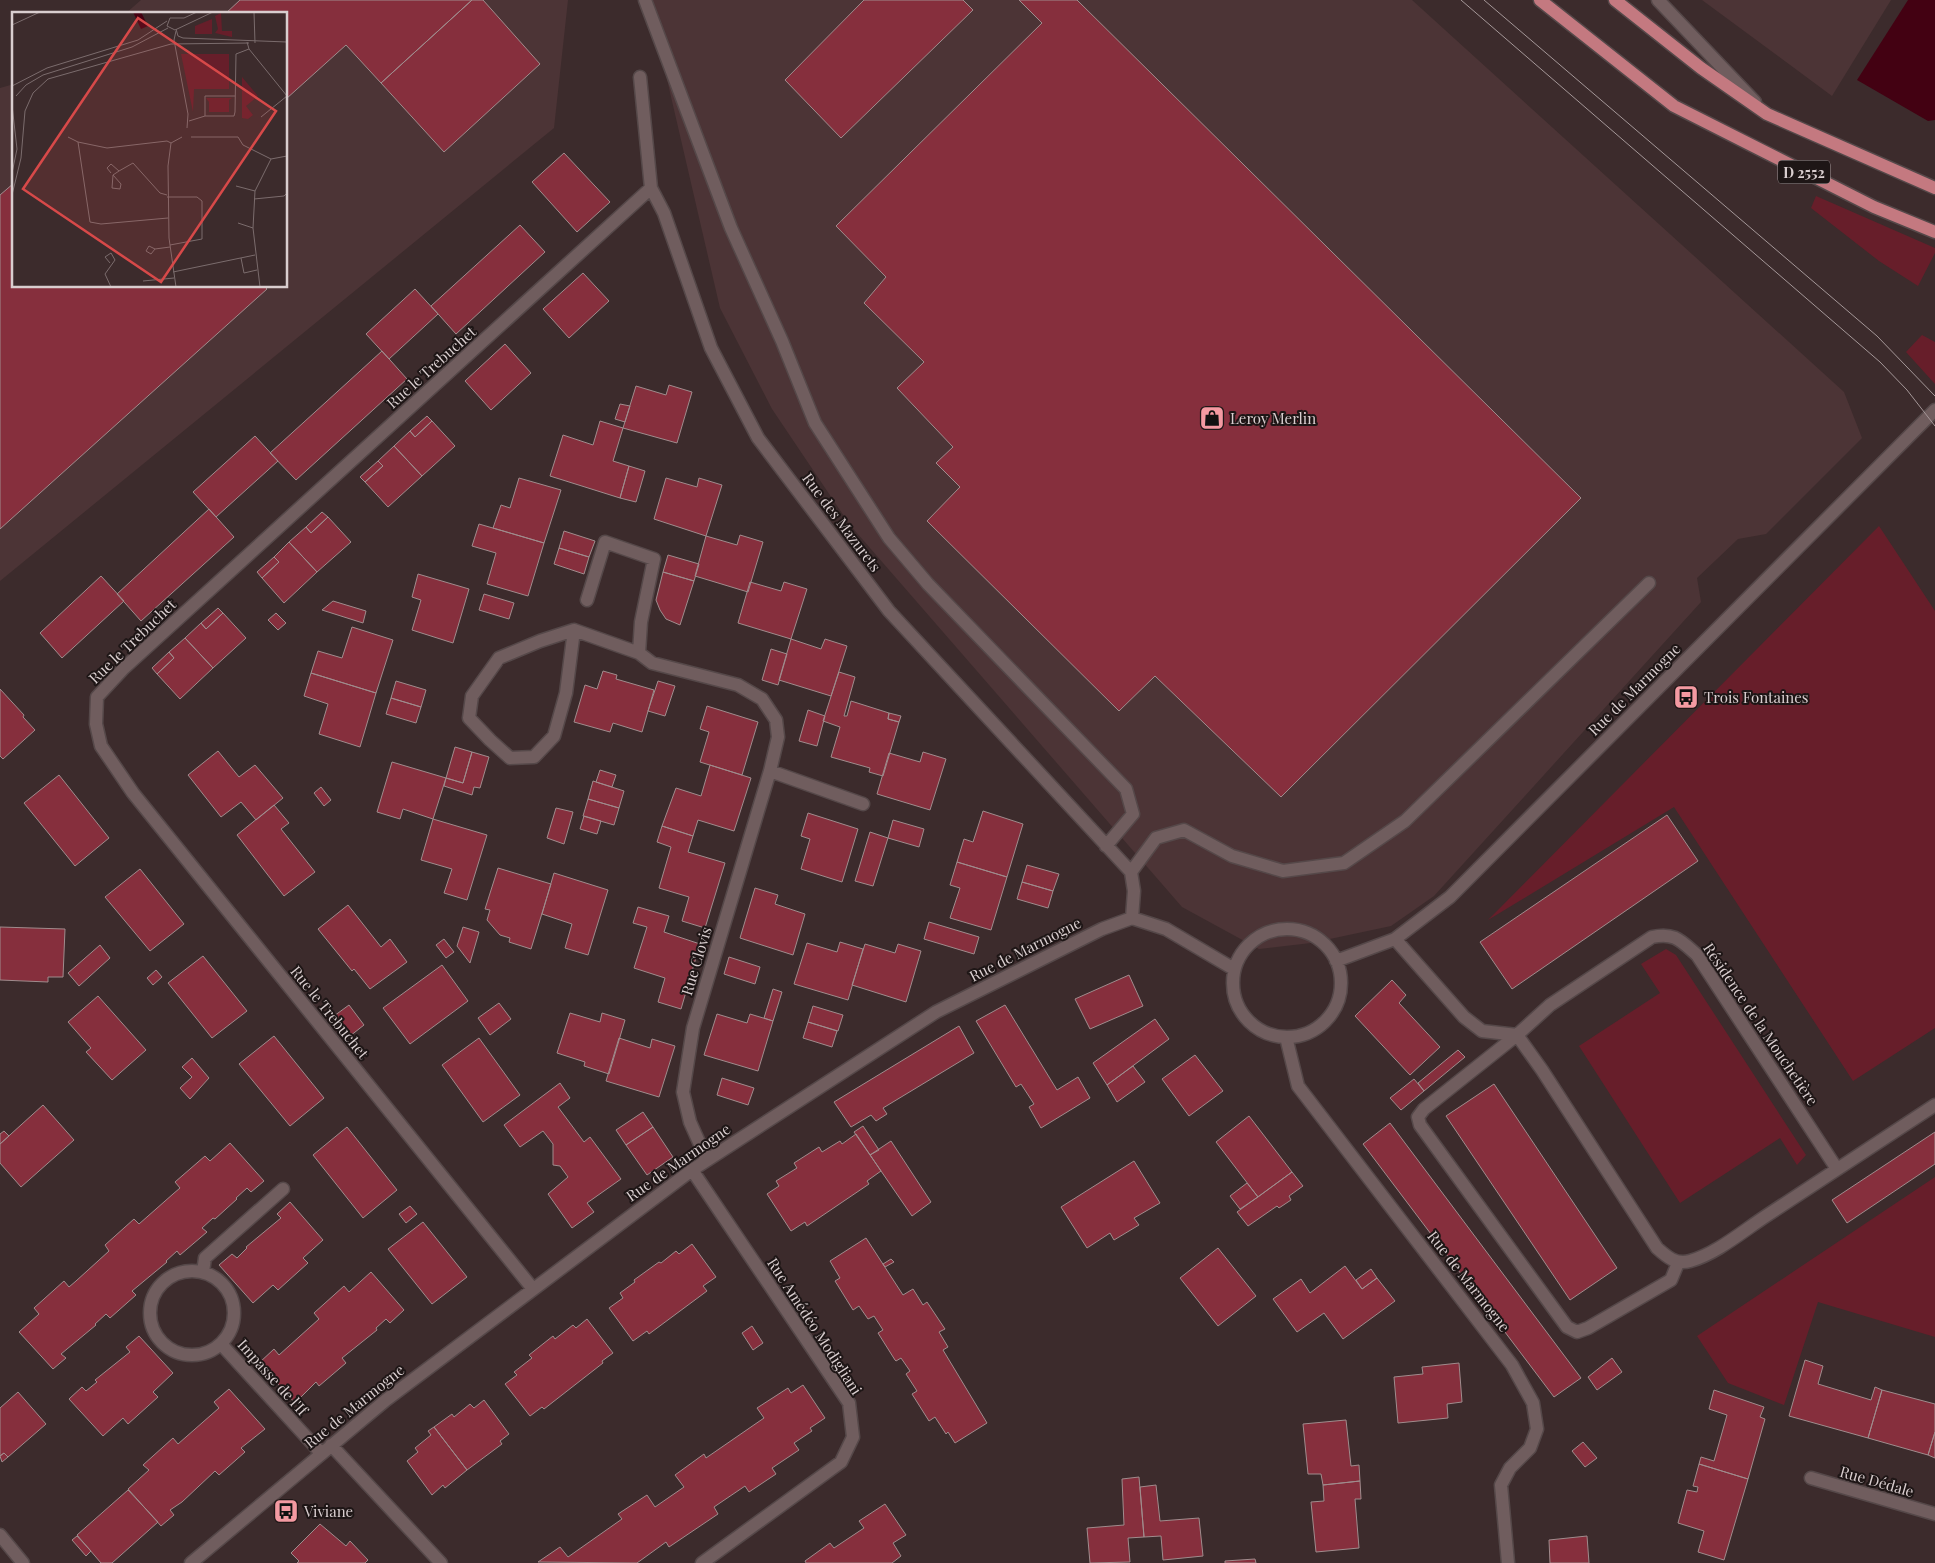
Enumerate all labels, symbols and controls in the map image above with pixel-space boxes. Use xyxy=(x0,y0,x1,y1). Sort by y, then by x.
inset map xyxy=(12,12,288,288)
road number: D 2552 xyxy=(1778,160,1830,183)
street label: Rue le Trebuchet xyxy=(382,321,481,413)
shop icon: Leroy Merlin xyxy=(1199,405,1225,431)
place label: Leroy Merlin xyxy=(1230,408,1316,428)
street label: Rue des Mazurets xyxy=(798,469,886,575)
street label: Rue le Trebuchet xyxy=(84,594,180,688)
street label: Rue de Marmogne xyxy=(1583,638,1685,740)
bus stop icon: Trois Fontaines xyxy=(1673,684,1699,710)
place label: Trois Fontaines xyxy=(1704,687,1809,707)
street label: Rue de Marmogne xyxy=(966,912,1084,986)
street label: Rue Clovis xyxy=(676,924,716,998)
street label: Résidence de la Mouchetière xyxy=(1699,939,1823,1109)
street label: Rue le Trebuchet xyxy=(286,961,374,1063)
street label: Rue de Marmogne xyxy=(622,1119,734,1205)
street label: Rue de Marmogne xyxy=(1423,1226,1515,1336)
street label: Rue Amédéo Modigliani xyxy=(763,1254,867,1399)
street label: Impasse de l'If xyxy=(233,1335,313,1420)
street label: Rue de Marmogne xyxy=(300,1360,408,1452)
street label: Rue Dédale xyxy=(1838,1461,1916,1501)
bus stop icon: Viviane xyxy=(273,1498,299,1524)
place label: Viviane xyxy=(303,1501,353,1521)

